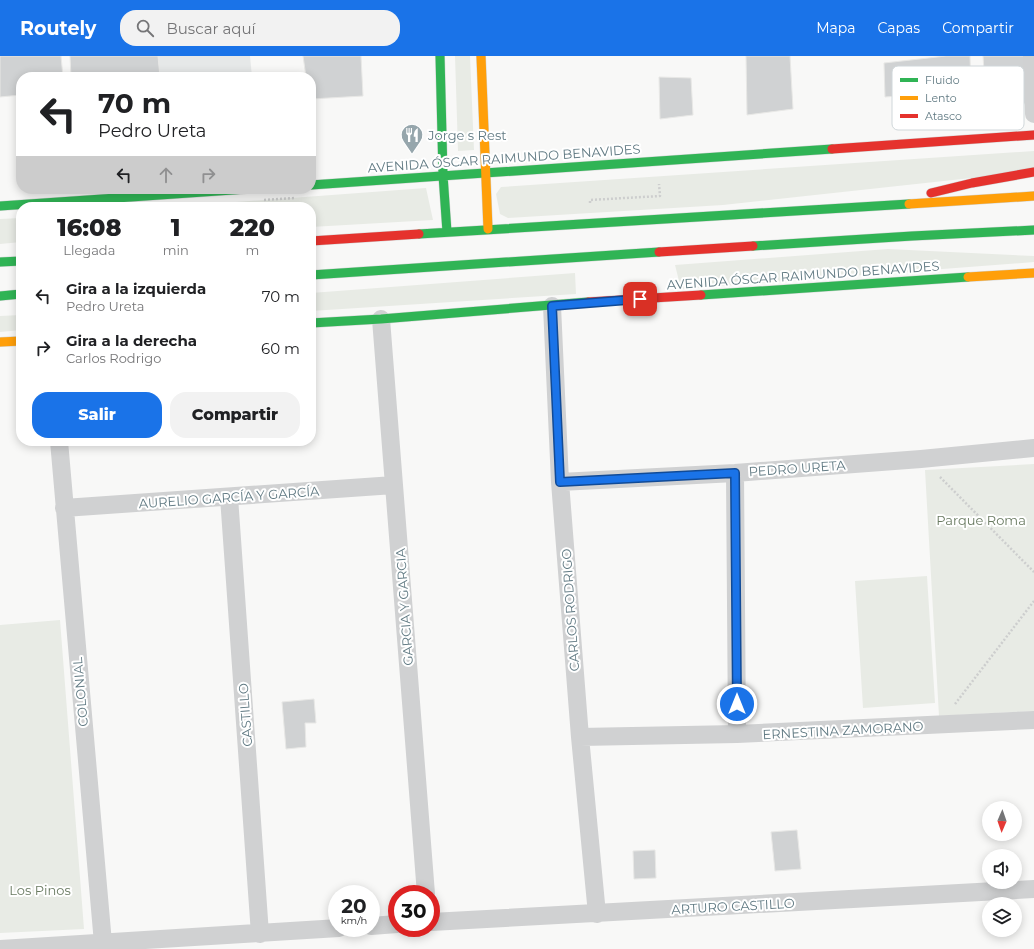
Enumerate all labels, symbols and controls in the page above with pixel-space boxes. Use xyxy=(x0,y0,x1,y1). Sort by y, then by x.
search box xyxy=(120,10,400,46)
text: Routely xyxy=(20,17,96,40)
icon: search xyxy=(134,17,156,39)
text: Buscar aquí xyxy=(166,19,256,38)
text: Mapa xyxy=(816,19,856,37)
text: Capas xyxy=(878,19,920,37)
text: Compartir xyxy=(942,19,1014,37)
legend xyxy=(892,66,1024,130)
text: Fluido xyxy=(925,73,960,87)
text: 70 m xyxy=(98,86,171,120)
icon: left xyxy=(32,88,84,140)
text: Lento xyxy=(925,91,957,105)
text: Atasco xyxy=(925,109,962,123)
text: Pedro Ureta xyxy=(98,120,206,142)
restaurant icon: Jorge s Rest xyxy=(399,122,425,155)
place label: Jorge s Rest xyxy=(427,127,507,143)
street label: AVENIDA ÓSCAR RAIMUNDO BENAVIDES xyxy=(367,140,641,176)
icon: left xyxy=(113,164,135,186)
icon: ahead xyxy=(155,164,177,186)
icon: right xyxy=(197,164,219,186)
text: 16:08 xyxy=(57,213,122,242)
text: 1 xyxy=(171,213,181,242)
text: 220 xyxy=(230,213,275,242)
text: Llegada xyxy=(63,242,115,258)
text: min xyxy=(163,242,189,258)
text: m xyxy=(245,242,259,258)
street label: AVENIDA ÓSCAR RAIMUNDO BENAVIDES xyxy=(666,257,940,293)
text: Gira a la izquierda xyxy=(66,279,206,298)
pin xyxy=(623,282,657,316)
icon: left xyxy=(32,285,54,307)
text: 70 m xyxy=(262,287,300,306)
icon: arrive xyxy=(629,288,651,310)
text: Pedro Ureta xyxy=(66,298,144,314)
text: Gira a la derecha xyxy=(66,331,197,350)
icon: right xyxy=(32,337,54,359)
text: 60 m xyxy=(261,339,300,358)
text: Carlos Rodrigo xyxy=(66,350,161,366)
button: Salir xyxy=(32,392,162,438)
button: Compartir xyxy=(170,392,300,438)
street label: PEDRO URETA xyxy=(748,457,847,479)
street label: AURELIO GARCÍA Y GARCÍA xyxy=(138,483,320,511)
park label: Parque Roma xyxy=(936,512,1026,528)
street label: GARCIA Y GARCIA xyxy=(392,547,416,666)
street label: CARLOS RODRIGO xyxy=(558,548,582,672)
street label: COLONIAL xyxy=(69,656,91,727)
street label: CASTILLO xyxy=(235,683,255,747)
position arrow xyxy=(716,683,758,725)
street label: ERNESTINA ZAMORANO xyxy=(762,718,924,742)
north arrow xyxy=(982,801,1022,841)
map controls xyxy=(982,801,1022,937)
button: sound xyxy=(982,849,1022,889)
park label: Los Pinos xyxy=(9,882,71,898)
speed limit sign: 30 xyxy=(388,885,440,937)
text: 20 xyxy=(341,894,367,918)
street label: ARTURO CASTILLO xyxy=(671,895,795,917)
button: layers xyxy=(982,897,1022,937)
text: km/h xyxy=(341,914,367,927)

